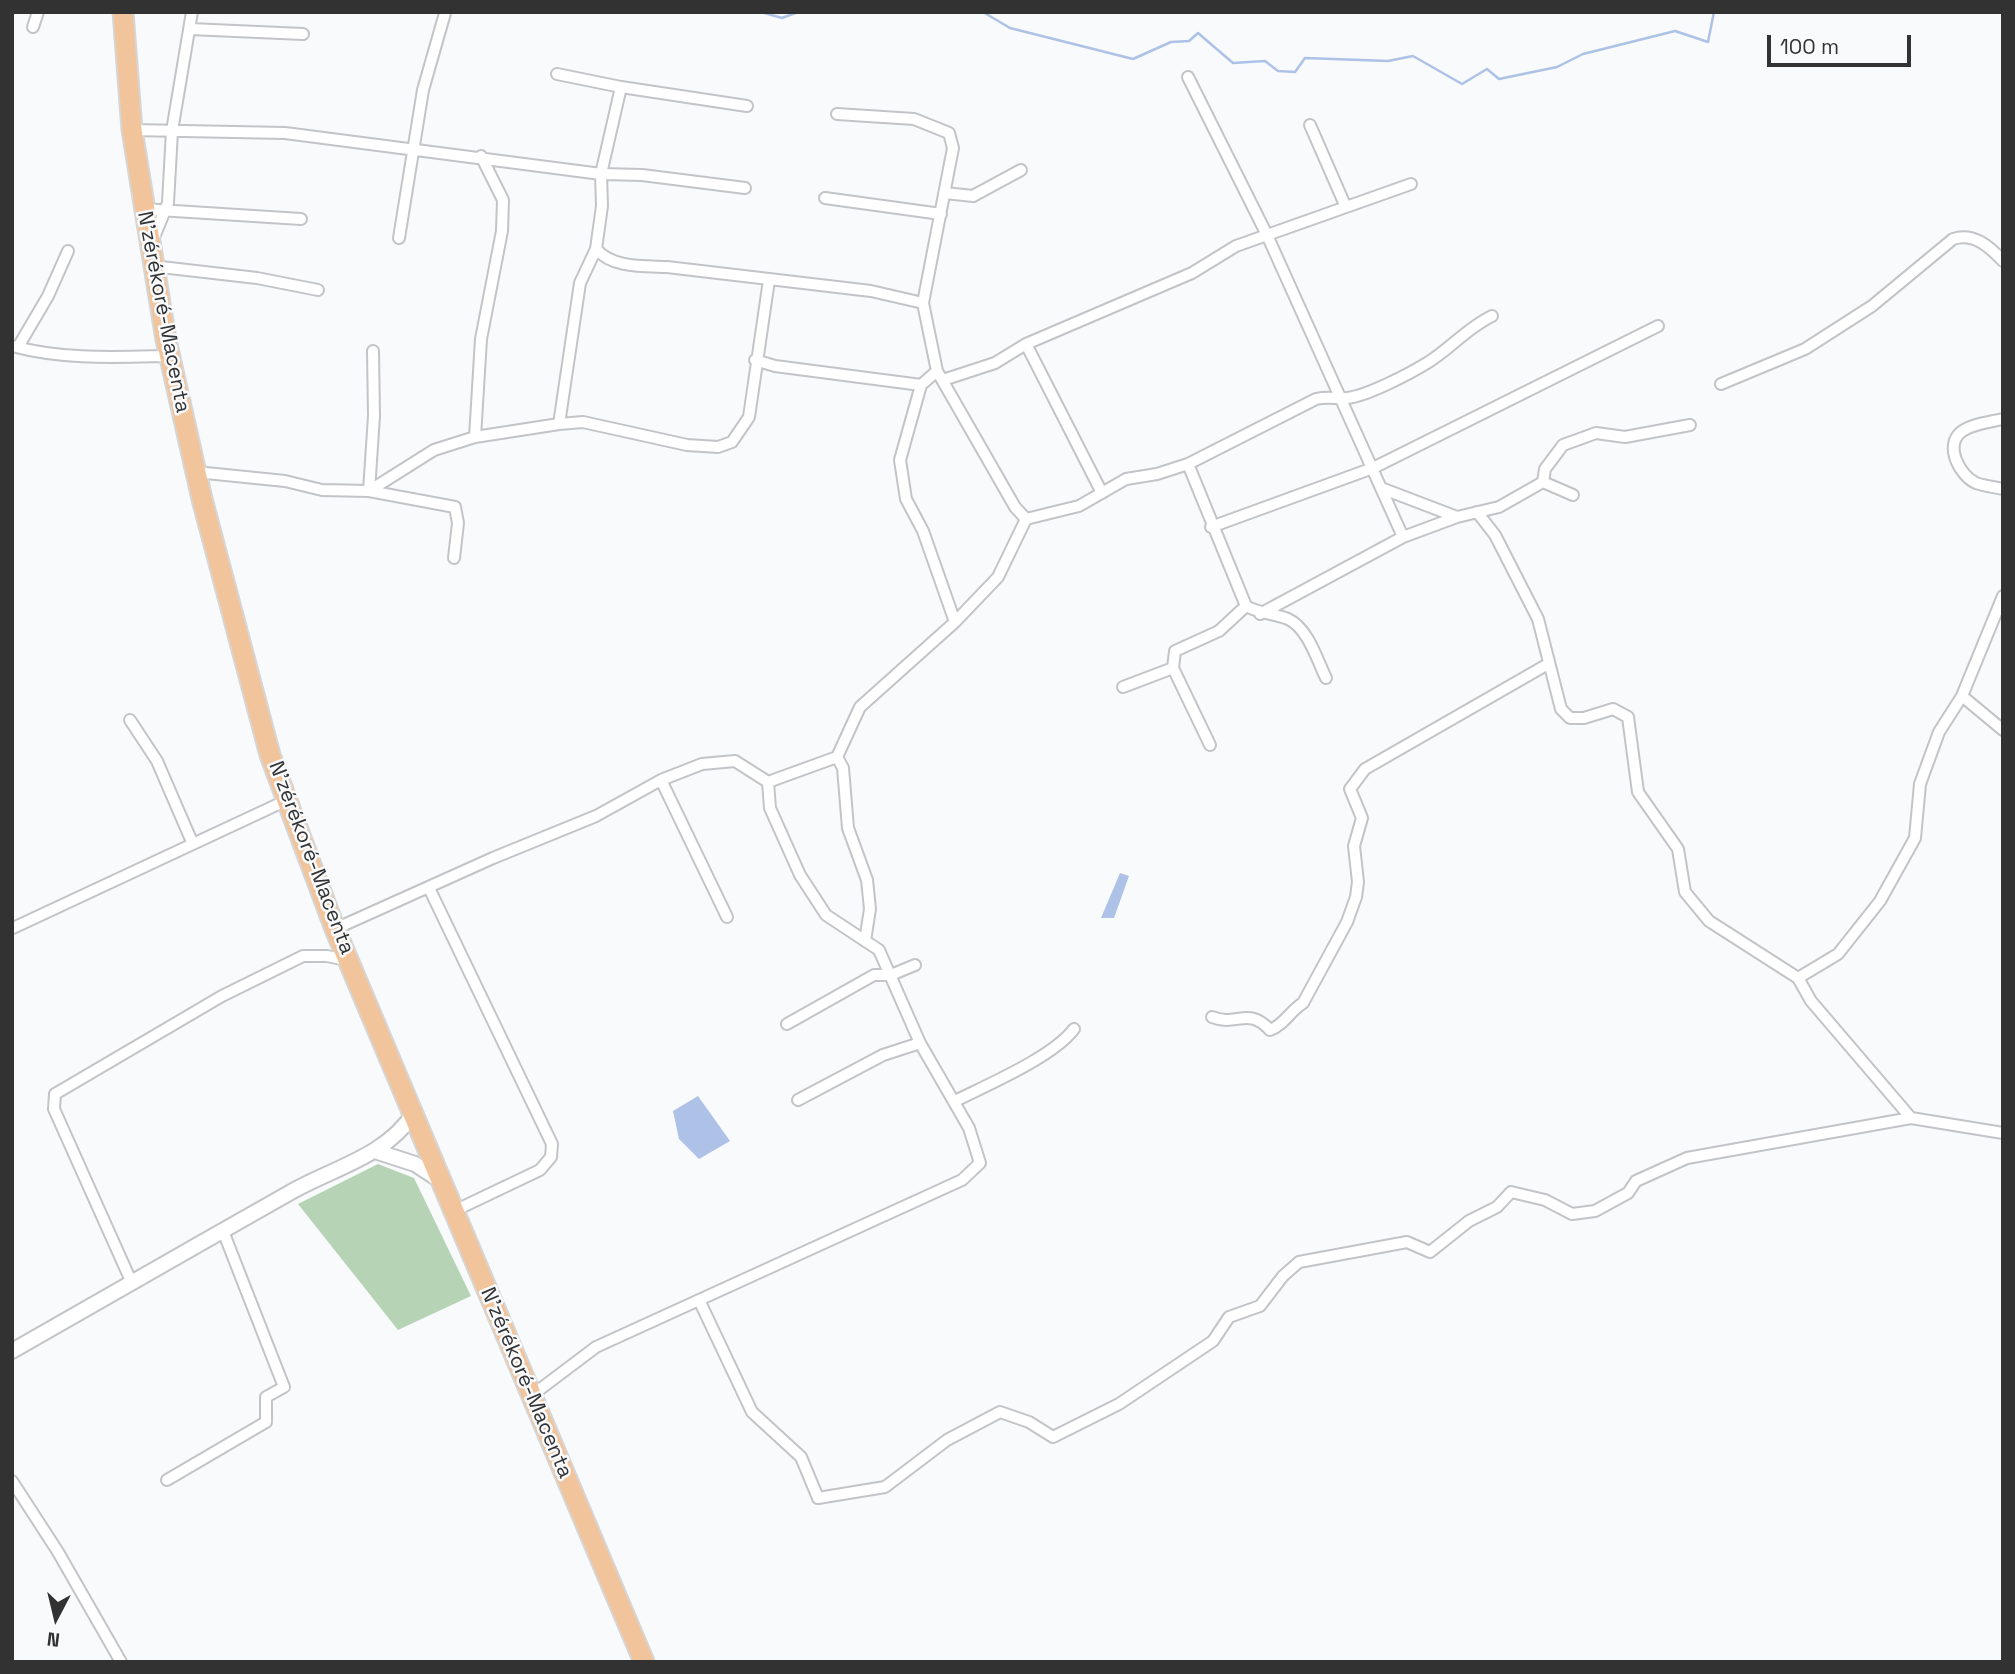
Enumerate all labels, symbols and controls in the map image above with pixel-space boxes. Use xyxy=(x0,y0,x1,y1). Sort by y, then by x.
scale bar xyxy=(1770,21,1913,65)
text: 100 m xyxy=(1780,33,1839,60)
street label: N'zérékoré-Macenta xyxy=(131,209,195,415)
street label: N'zérékoré-Macenta xyxy=(263,758,359,958)
street label: N'zérékoré-Macenta xyxy=(474,1284,578,1482)
north arrow xyxy=(21,1583,91,1653)
text: N xyxy=(46,1626,61,1653)

